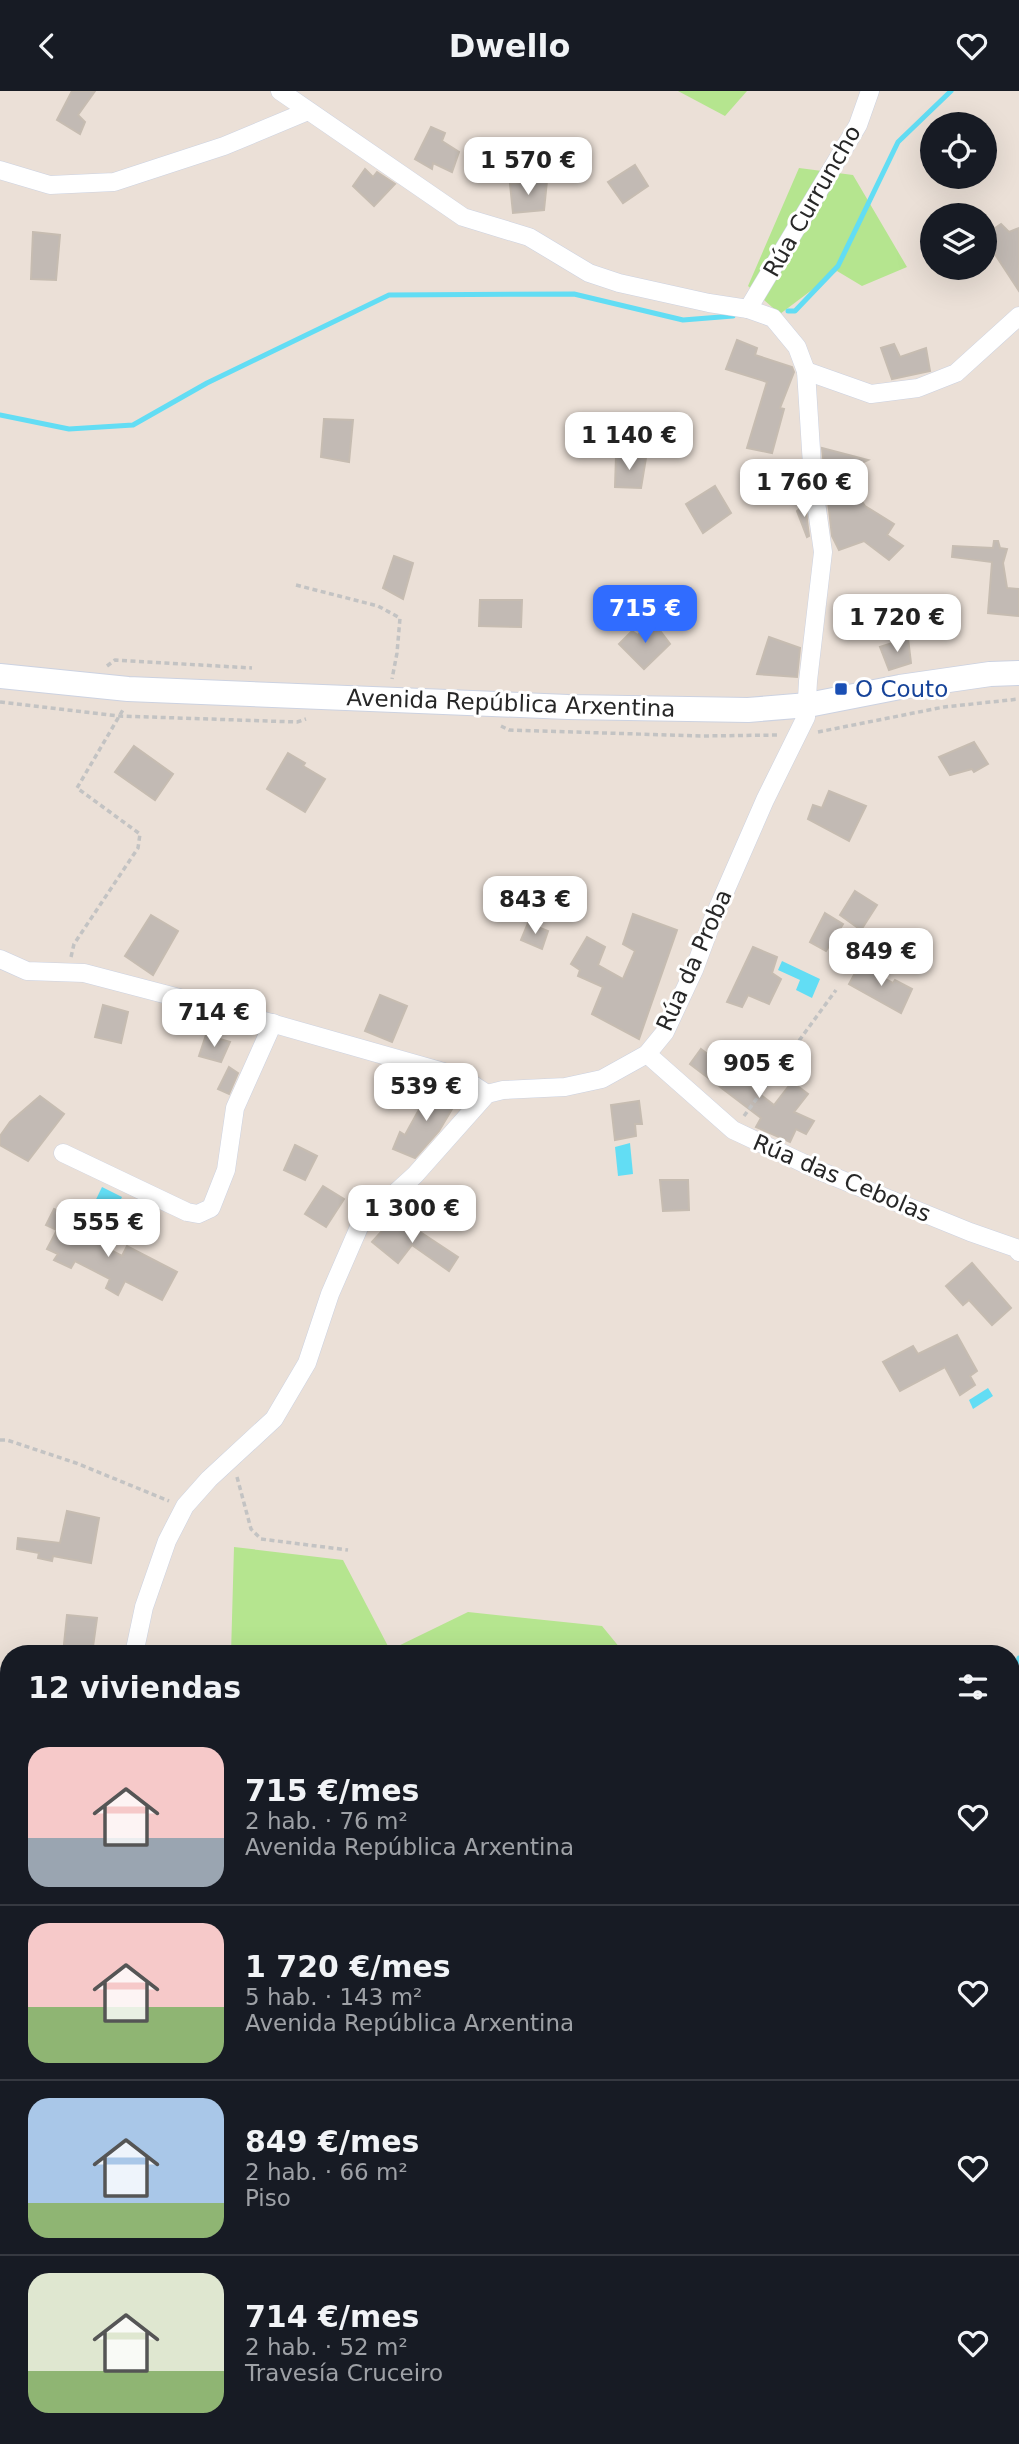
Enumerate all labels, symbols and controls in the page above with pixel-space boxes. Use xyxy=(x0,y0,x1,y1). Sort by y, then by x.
icon: back xyxy=(28,27,66,65)
text: Dwello xyxy=(449,27,570,65)
icon: heart xyxy=(953,27,991,65)
map controls xyxy=(920,112,997,280)
button: locate xyxy=(920,112,997,189)
street label: Rúa Curruncho xyxy=(758,121,866,281)
pin: 1 570 € xyxy=(463,137,593,197)
text: 1 570 € xyxy=(480,147,576,173)
button: layers xyxy=(920,203,997,280)
pin: 1 140 € xyxy=(564,413,694,472)
text: 1 140 € xyxy=(581,422,677,448)
pin: 1 760 € xyxy=(739,459,869,519)
text: 1 760 € xyxy=(756,469,852,495)
pin: 715 € xyxy=(596,585,694,645)
text: 715 € xyxy=(609,595,681,621)
pin: 1 720 € xyxy=(832,595,962,654)
text: 1 720 € xyxy=(849,604,945,630)
place label: O Couto xyxy=(855,676,948,702)
marker: O Couto xyxy=(833,681,849,697)
street label: Avenida República Arxentina xyxy=(346,684,676,722)
pin: 843 € xyxy=(486,877,584,936)
street label: Rúa da Proba xyxy=(651,885,737,1035)
text: 843 € xyxy=(499,886,571,912)
pin: 849 € xyxy=(832,929,930,988)
text: 849 € xyxy=(845,938,917,964)
pin: 714 € xyxy=(165,989,263,1049)
text: 714 € xyxy=(178,999,250,1025)
pin: 905 € xyxy=(710,1041,808,1100)
text: 905 € xyxy=(723,1050,795,1076)
pin: 539 € xyxy=(377,1063,475,1123)
text: 539 € xyxy=(390,1073,462,1099)
street label: Rúa das Cebolas xyxy=(749,1129,935,1227)
pin: 1 300 € xyxy=(347,1185,477,1245)
text: 1 300 € xyxy=(364,1195,460,1221)
pin: 555 € xyxy=(59,1199,157,1259)
text: 555 € xyxy=(72,1209,144,1235)
icon: filters xyxy=(954,1668,992,1706)
text: 12 viviendas xyxy=(28,1670,241,1705)
text: 715 €/mes xyxy=(245,1773,419,1808)
icon: home xyxy=(84,1775,168,1859)
icon: heart xyxy=(954,1798,992,1836)
text: 2 hab. · 76 m² xyxy=(245,1808,408,1834)
text: Avenida República Arxentina xyxy=(245,1834,574,1860)
text: 1 720 €/mes xyxy=(245,1949,451,1984)
icon: home xyxy=(84,1951,168,2035)
icon: heart xyxy=(954,1974,992,2012)
text: 5 hab. · 143 m² xyxy=(245,1984,422,2010)
text: Avenida República Arxentina xyxy=(245,2010,574,2036)
text: 849 €/mes xyxy=(245,2124,419,2159)
icon: home xyxy=(84,2126,168,2210)
icon: heart xyxy=(954,2149,992,2187)
text: 2 hab. · 66 m² xyxy=(245,2159,408,2185)
text: Piso xyxy=(245,2185,291,2211)
text: 714 €/mes xyxy=(245,2299,419,2334)
icon: home xyxy=(84,2301,168,2385)
icon: heart xyxy=(954,2324,992,2362)
text: 2 hab. · 52 m² xyxy=(245,2334,408,2360)
text: Travesía Cruceiro xyxy=(245,2360,443,2386)

